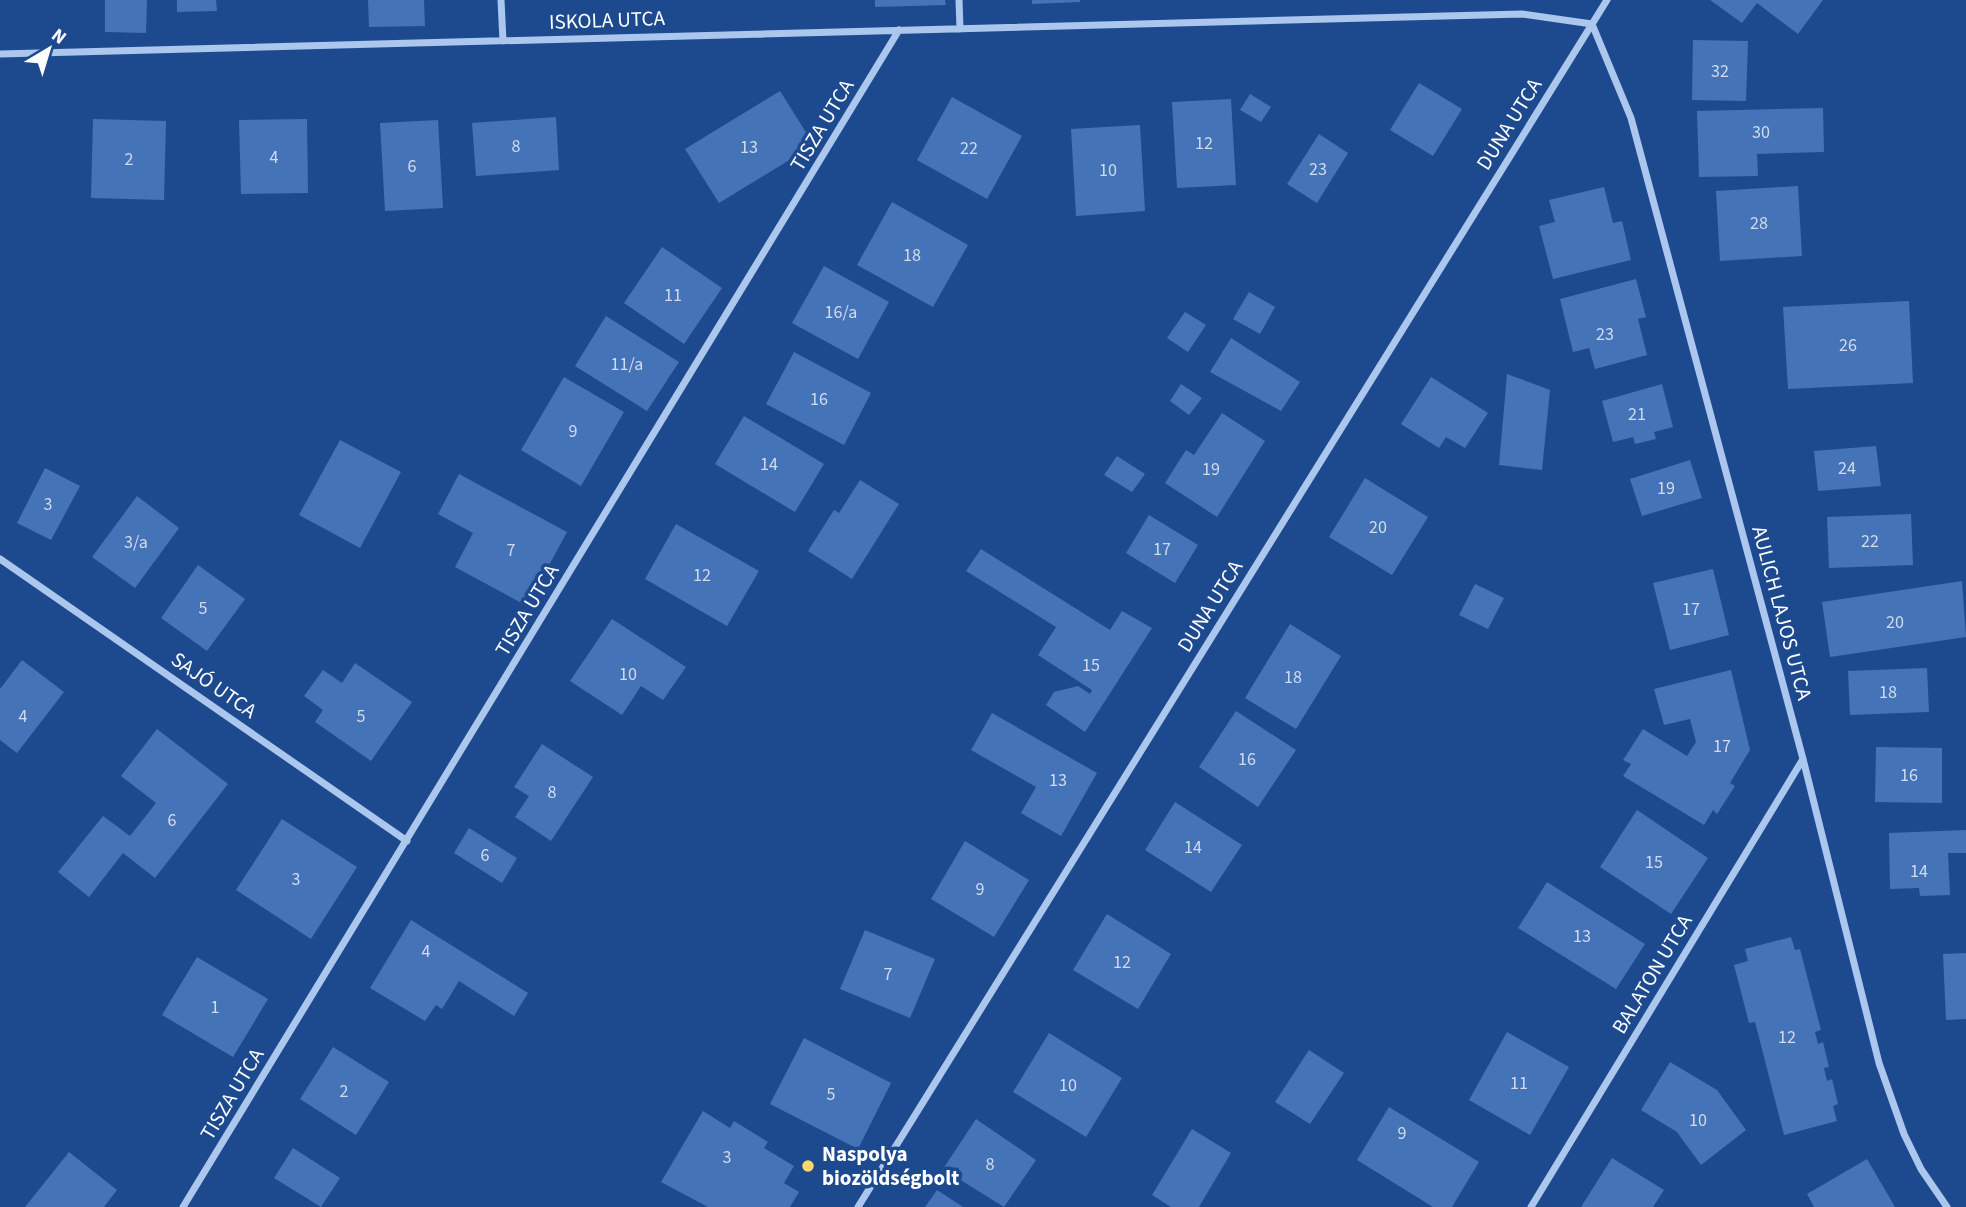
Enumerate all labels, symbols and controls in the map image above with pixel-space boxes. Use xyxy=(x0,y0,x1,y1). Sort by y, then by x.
street label: ISKOLA UTCA xyxy=(549,3,666,37)
north arrow xyxy=(14,14,84,84)
text: N xyxy=(45,22,72,51)
house number: 32 xyxy=(1711,59,1729,84)
street label: DUNA UTCA xyxy=(1469,72,1549,176)
street label: TISZA UTCA xyxy=(783,73,862,177)
house number: 30 xyxy=(1752,120,1770,145)
house number: 12 xyxy=(1195,131,1213,156)
house number: 8 xyxy=(512,134,521,159)
house number: 13 xyxy=(740,135,758,160)
house number: 22 xyxy=(960,136,978,161)
house number: 4 xyxy=(270,145,279,170)
house number: 2 xyxy=(125,147,134,172)
house number: 6 xyxy=(408,154,417,179)
house number: 23 xyxy=(1309,157,1327,182)
house number: 10 xyxy=(1099,158,1117,183)
house number: 28 xyxy=(1750,211,1768,236)
house number: 18 xyxy=(903,243,921,268)
house number: 11 xyxy=(664,283,682,308)
house number: 16/a xyxy=(825,300,857,325)
house number: 23 xyxy=(1596,322,1614,347)
house number: 26 xyxy=(1839,333,1857,358)
house number: 11/a xyxy=(611,352,643,377)
house number: 16 xyxy=(810,387,828,412)
house number: 21 xyxy=(1628,402,1646,427)
house number: 9 xyxy=(569,419,578,444)
house number: 14 xyxy=(760,452,778,477)
house number: 24 xyxy=(1838,456,1856,481)
house number: 19 xyxy=(1202,457,1220,482)
house number: 19 xyxy=(1657,476,1675,501)
house number: 3 xyxy=(44,492,53,517)
house number: 20 xyxy=(1369,515,1387,540)
street label: AULICH LAJOS UTCA xyxy=(1744,523,1820,704)
house number: 22 xyxy=(1861,529,1879,554)
house number: 3/a xyxy=(124,530,148,555)
house number: 17 xyxy=(1153,537,1171,562)
house number: 7 xyxy=(507,538,516,563)
street label: DUNA UTCA xyxy=(1170,554,1250,658)
street label: TISZA UTCA xyxy=(488,558,567,662)
house number: 12 xyxy=(693,563,711,588)
house number: 5 xyxy=(199,596,208,621)
house number: 17 xyxy=(1682,597,1700,622)
house number: 20 xyxy=(1886,610,1904,635)
street label: SAJÓ UTCA xyxy=(165,644,263,726)
house number: 15 xyxy=(1082,653,1100,678)
house number: 10 xyxy=(619,662,637,687)
house number: 18 xyxy=(1284,665,1302,690)
house number: 18 xyxy=(1879,680,1897,705)
house number: 4 xyxy=(19,704,28,729)
house number: 5 xyxy=(357,704,366,729)
house number: 17 xyxy=(1713,734,1731,759)
house number: 16 xyxy=(1238,747,1256,772)
house number: 16 xyxy=(1900,763,1918,788)
house number: 13 xyxy=(1049,768,1067,793)
house number: 8 xyxy=(548,780,557,805)
house number: 6 xyxy=(168,808,177,833)
house number: 14 xyxy=(1184,835,1202,860)
house number: 6 xyxy=(481,843,490,868)
house number: 15 xyxy=(1645,850,1663,875)
house number: 14 xyxy=(1910,859,1928,884)
house number: 3 xyxy=(292,867,301,892)
house number: 9 xyxy=(976,877,985,902)
street label: BALATON UTCA xyxy=(1605,908,1700,1039)
house number: 13 xyxy=(1573,924,1591,949)
house number: 4 xyxy=(422,939,431,964)
house number: 12 xyxy=(1113,950,1131,975)
house number: 7 xyxy=(884,962,893,987)
house number: 1 xyxy=(211,995,219,1020)
house number: 12 xyxy=(1778,1025,1796,1050)
street label: TISZA UTCA xyxy=(193,1042,272,1146)
house number: 11 xyxy=(1510,1071,1528,1096)
house number: 10 xyxy=(1059,1073,1077,1098)
house number: 2 xyxy=(340,1079,349,1104)
house number: 5 xyxy=(827,1082,836,1107)
house number: 10 xyxy=(1689,1108,1707,1133)
house number: 9 xyxy=(1398,1121,1407,1146)
place label: Naspolya biozöldségbolt xyxy=(822,1139,959,1193)
house number: 3 xyxy=(723,1145,732,1170)
house number: 8 xyxy=(986,1152,995,1177)
marker: Naspolya biozöldségbolt xyxy=(800,1158,816,1174)

